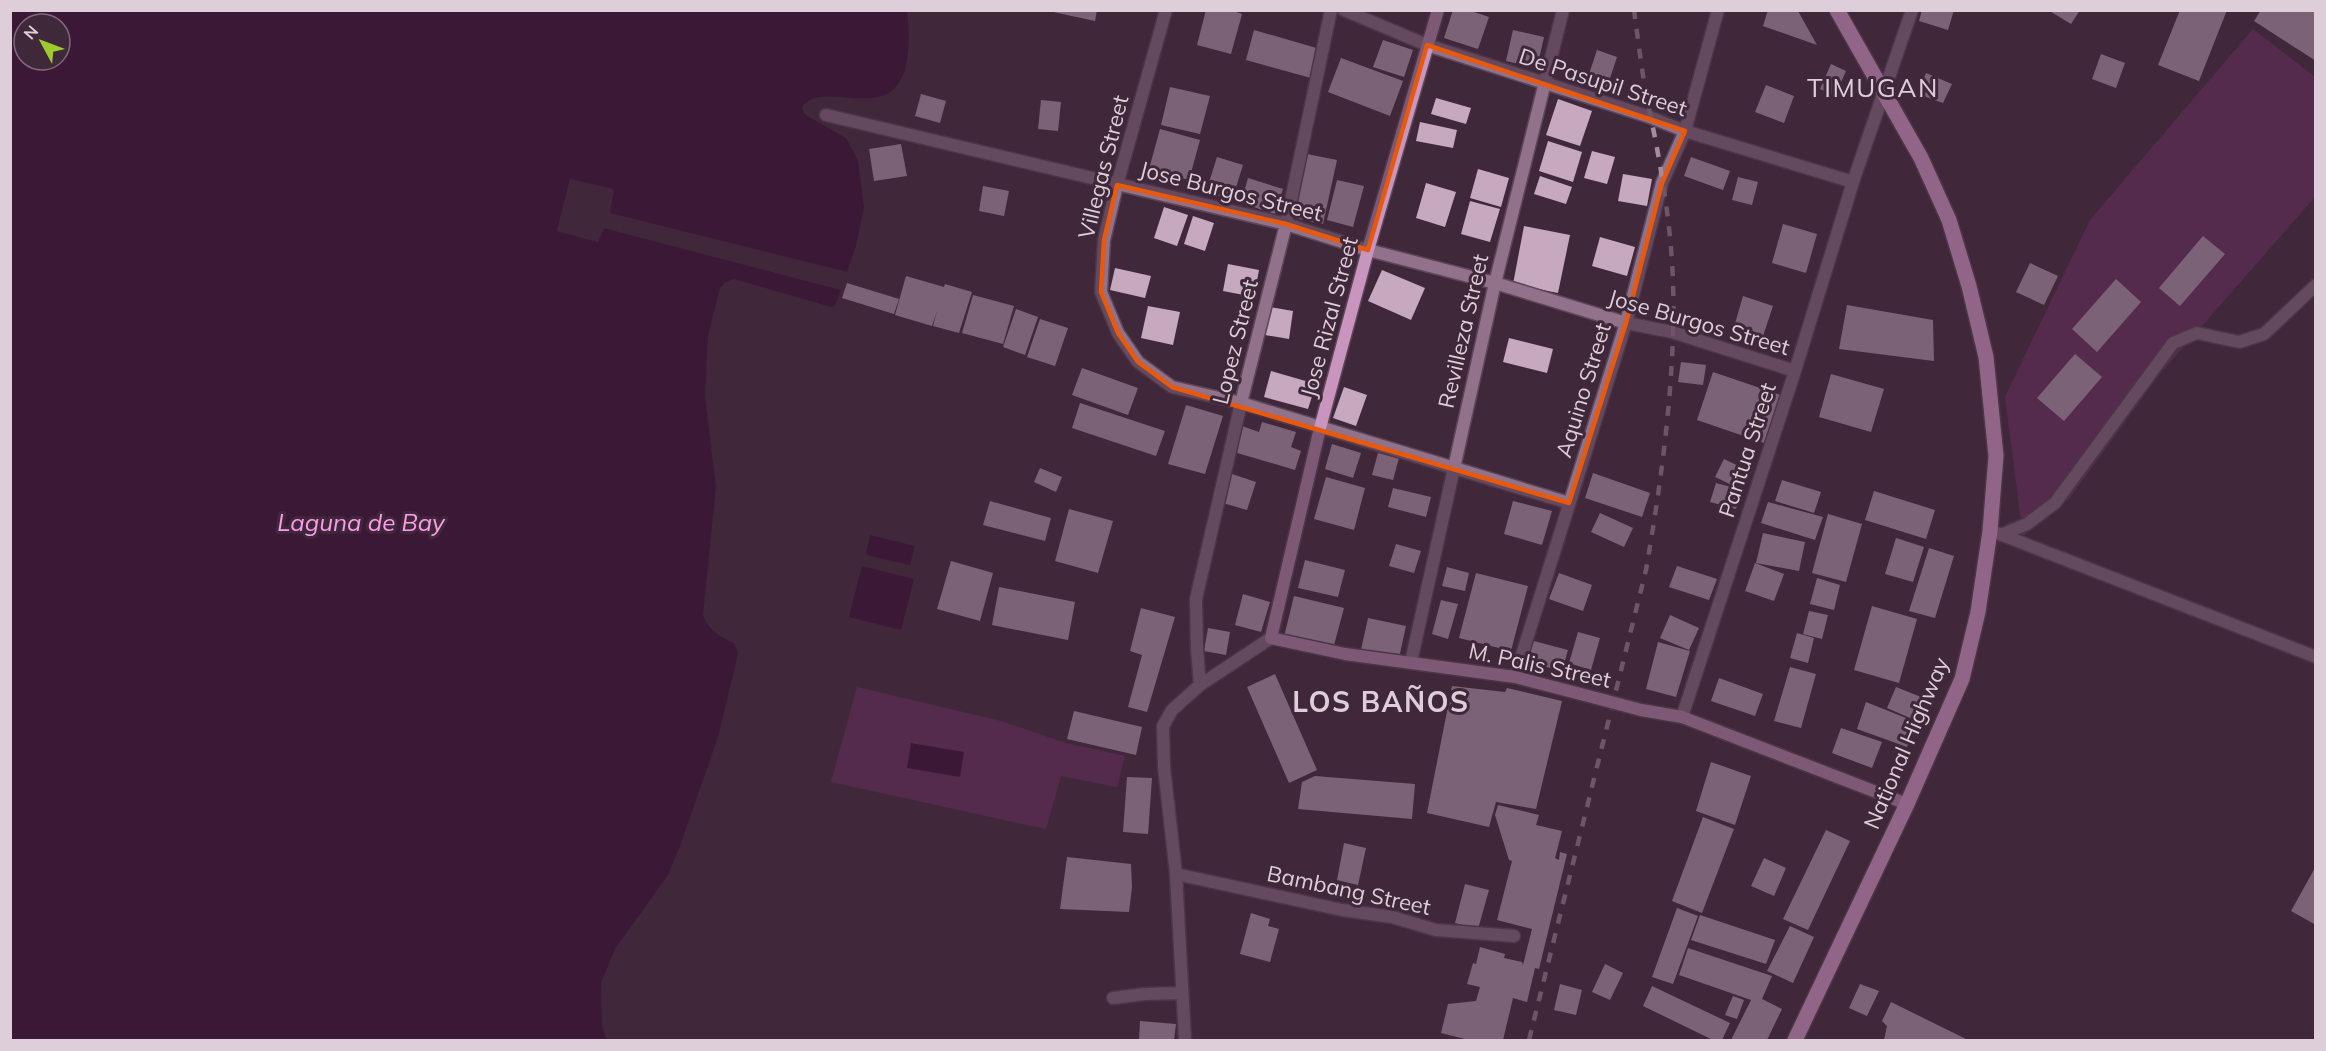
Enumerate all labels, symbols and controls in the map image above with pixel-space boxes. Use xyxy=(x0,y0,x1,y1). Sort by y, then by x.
north arrow xyxy=(12,12,72,72)
text: N xyxy=(19,21,42,43)
street label: De Pasupil Street xyxy=(1515,42,1691,122)
district label: TIMUGAN xyxy=(1807,71,1939,104)
street label: Villegas Street xyxy=(1072,92,1134,242)
street label: Jose Burgos Street xyxy=(1137,155,1326,227)
street label: Jose Rizal Street xyxy=(1294,233,1364,400)
street label: Revilleza Street xyxy=(1432,251,1494,411)
street label: Lopez Street xyxy=(1206,276,1264,407)
street label: Jose Burgos Street xyxy=(1605,283,1793,361)
street label: Aquino Street xyxy=(1549,319,1617,461)
street label: Pantua Street xyxy=(1712,379,1782,521)
water label: Laguna de Bay xyxy=(277,507,446,537)
street label: M. Palis Street xyxy=(1466,636,1614,694)
street label: National Highway xyxy=(1857,653,1955,833)
district label: LOS BAÑOS xyxy=(1292,684,1470,719)
street label: Bambang Street xyxy=(1265,859,1434,921)

